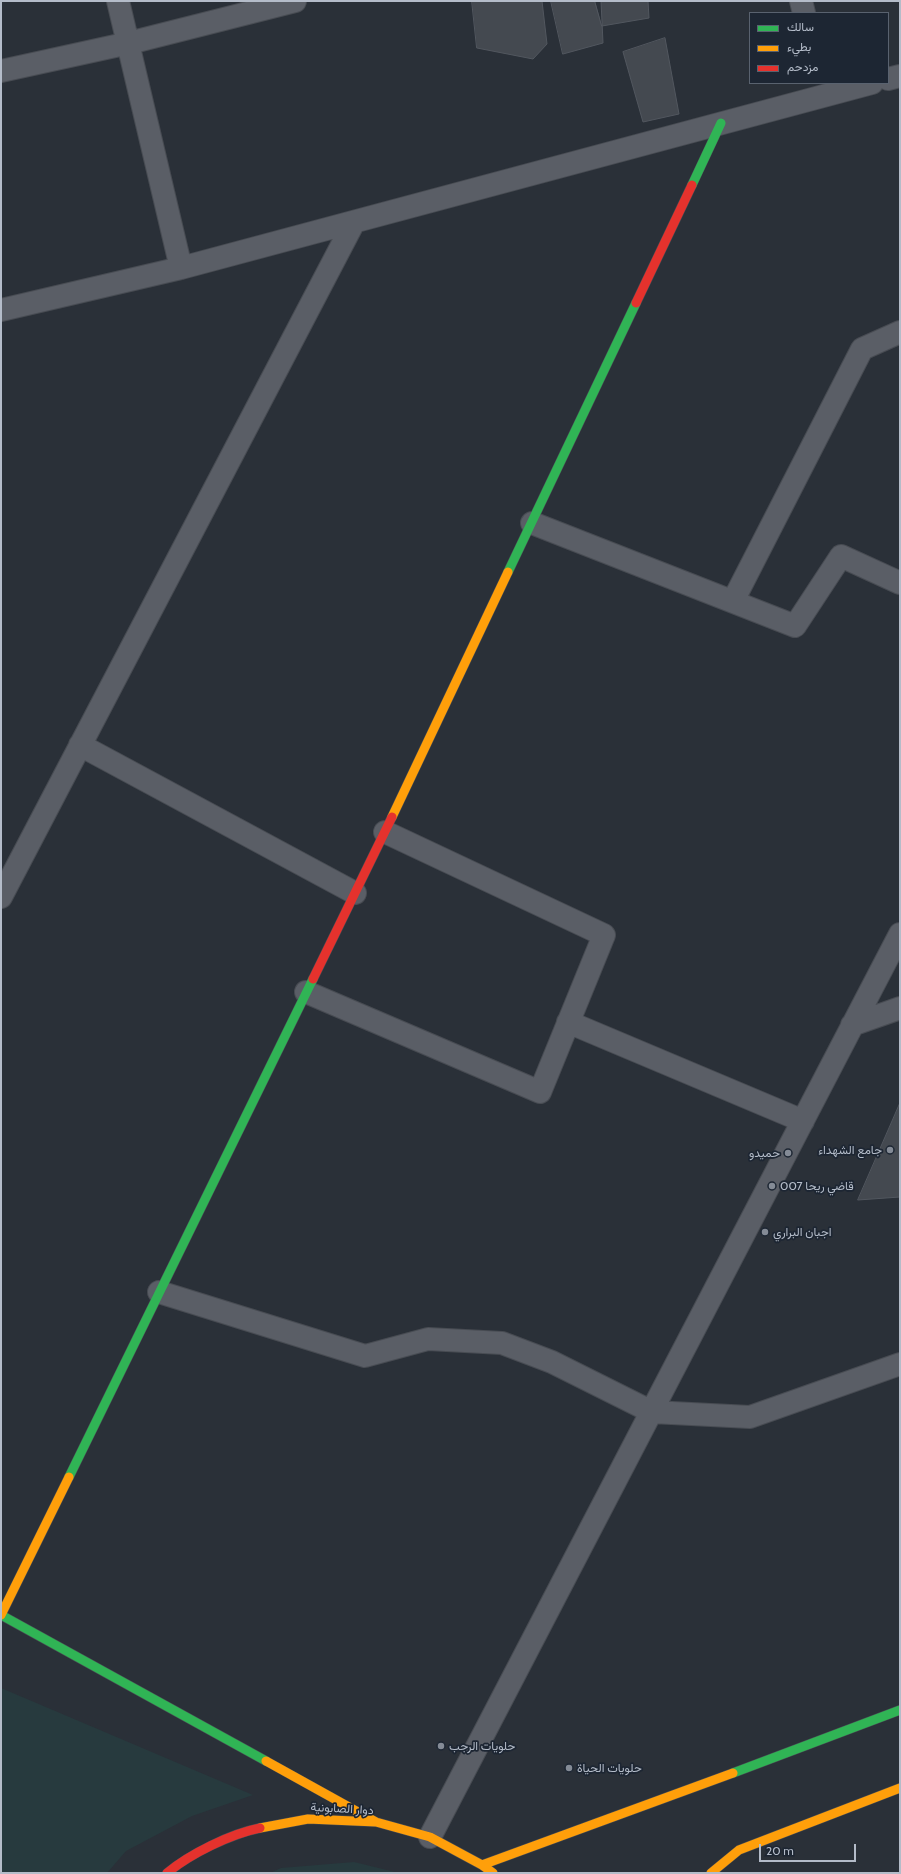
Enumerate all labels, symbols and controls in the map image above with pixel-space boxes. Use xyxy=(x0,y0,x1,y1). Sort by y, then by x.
legend xyxy=(749,12,889,84)
text: سالك xyxy=(787,19,814,34)
text: بطيء xyxy=(787,39,811,54)
text: مزدحم xyxy=(787,59,818,74)
place label: جامع الشهداء xyxy=(818,1143,882,1157)
marker: جامع الشهداء xyxy=(885,1145,895,1155)
place label: حميدو xyxy=(749,1146,780,1160)
marker: حميدو xyxy=(783,1148,793,1158)
place label: قاضي ريحا 007 xyxy=(780,1179,854,1193)
marker: قاضي ريحا 007 xyxy=(767,1181,777,1191)
place label: اجبان البراري xyxy=(773,1225,832,1239)
marker: اجبان البراري xyxy=(760,1227,770,1237)
place label: حلويات الرجب xyxy=(449,1739,515,1753)
marker: حلويات الرجب xyxy=(436,1741,446,1751)
place label: حلويات الحياة xyxy=(577,1761,642,1775)
marker: حلويات الحياة xyxy=(564,1763,574,1773)
street label: دوار الصابونية xyxy=(310,1800,374,1818)
scale bar xyxy=(761,1836,858,1862)
text: 20 m xyxy=(766,1843,794,1858)

